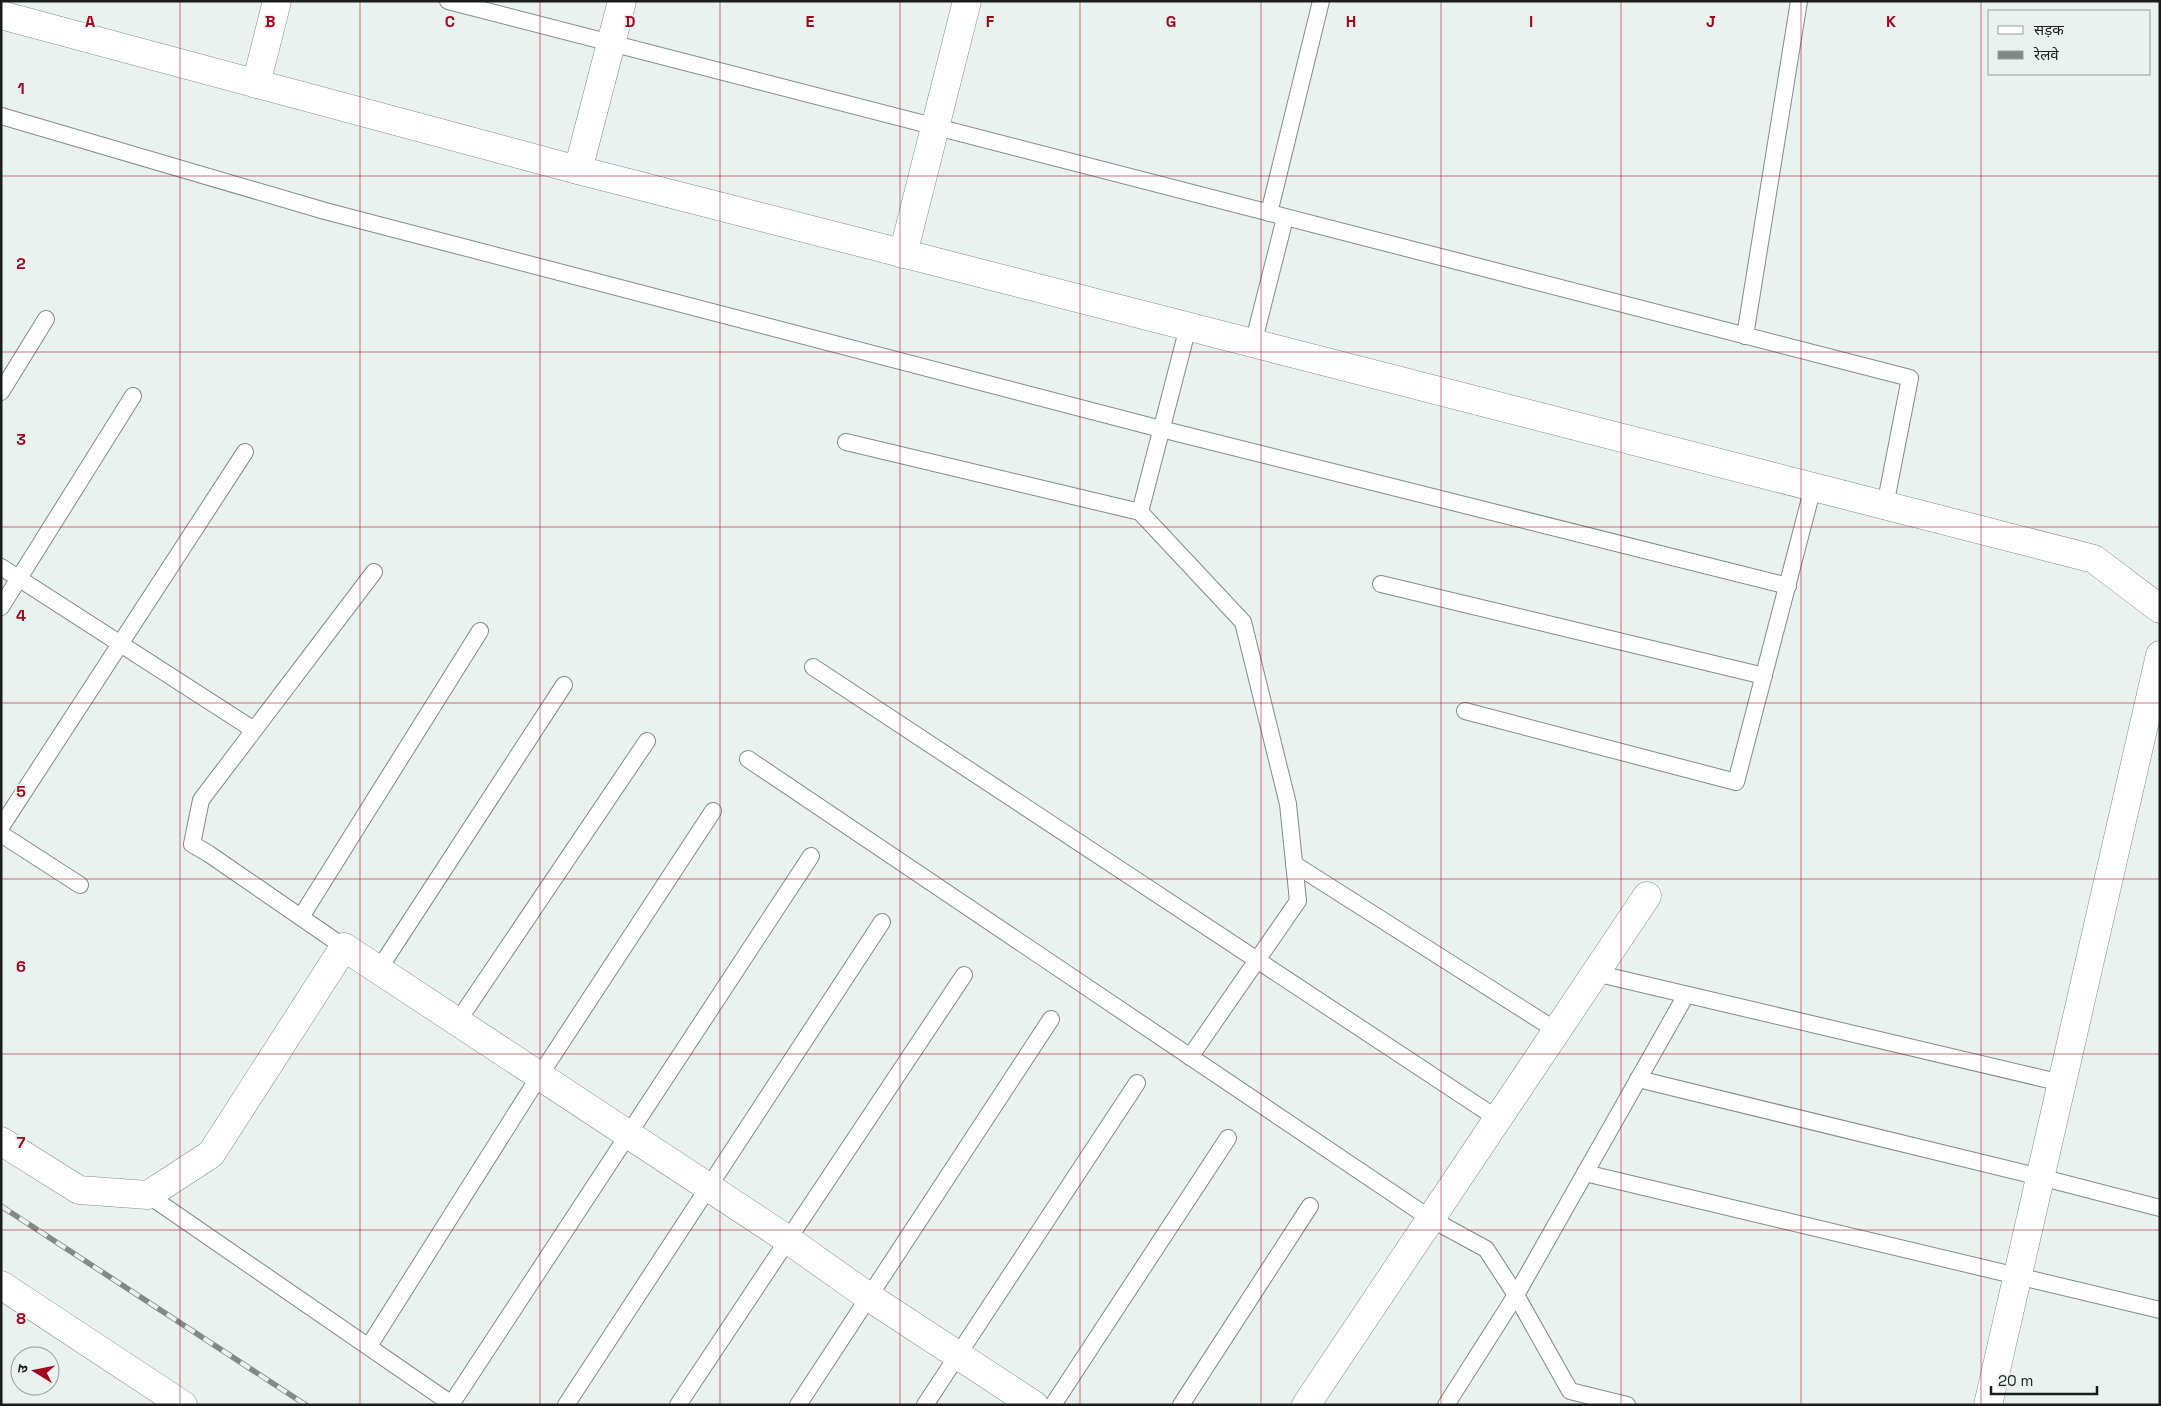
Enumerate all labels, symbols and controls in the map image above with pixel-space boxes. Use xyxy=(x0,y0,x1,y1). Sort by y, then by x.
legend xyxy=(1988,10,2151,75)
text: A xyxy=(85,11,95,32)
text: B xyxy=(265,11,275,32)
text: C xyxy=(445,11,455,32)
text: D xyxy=(625,11,635,32)
text: E xyxy=(806,11,815,32)
text: F xyxy=(986,11,995,32)
text: G xyxy=(1166,11,1176,32)
text: H xyxy=(1346,11,1356,32)
text: I xyxy=(1529,11,1533,32)
text: J xyxy=(1706,11,1716,32)
text: K xyxy=(1886,11,1896,32)
text: सड़क xyxy=(2034,20,2064,39)
text: रेलवे xyxy=(2033,45,2059,64)
text: 1 xyxy=(17,78,25,99)
text: 2 xyxy=(16,253,26,274)
text: 3 xyxy=(16,429,26,450)
text: 4 xyxy=(16,605,26,626)
text: 5 xyxy=(16,781,26,802)
text: 6 xyxy=(16,956,26,977)
text: 7 xyxy=(17,1132,26,1153)
text: 8 xyxy=(16,1308,26,1329)
north arrow xyxy=(10,1346,60,1396)
text: उ xyxy=(13,1362,32,1374)
scale bar xyxy=(1991,1364,2097,1396)
text: 20 m xyxy=(1998,1371,2033,1390)

